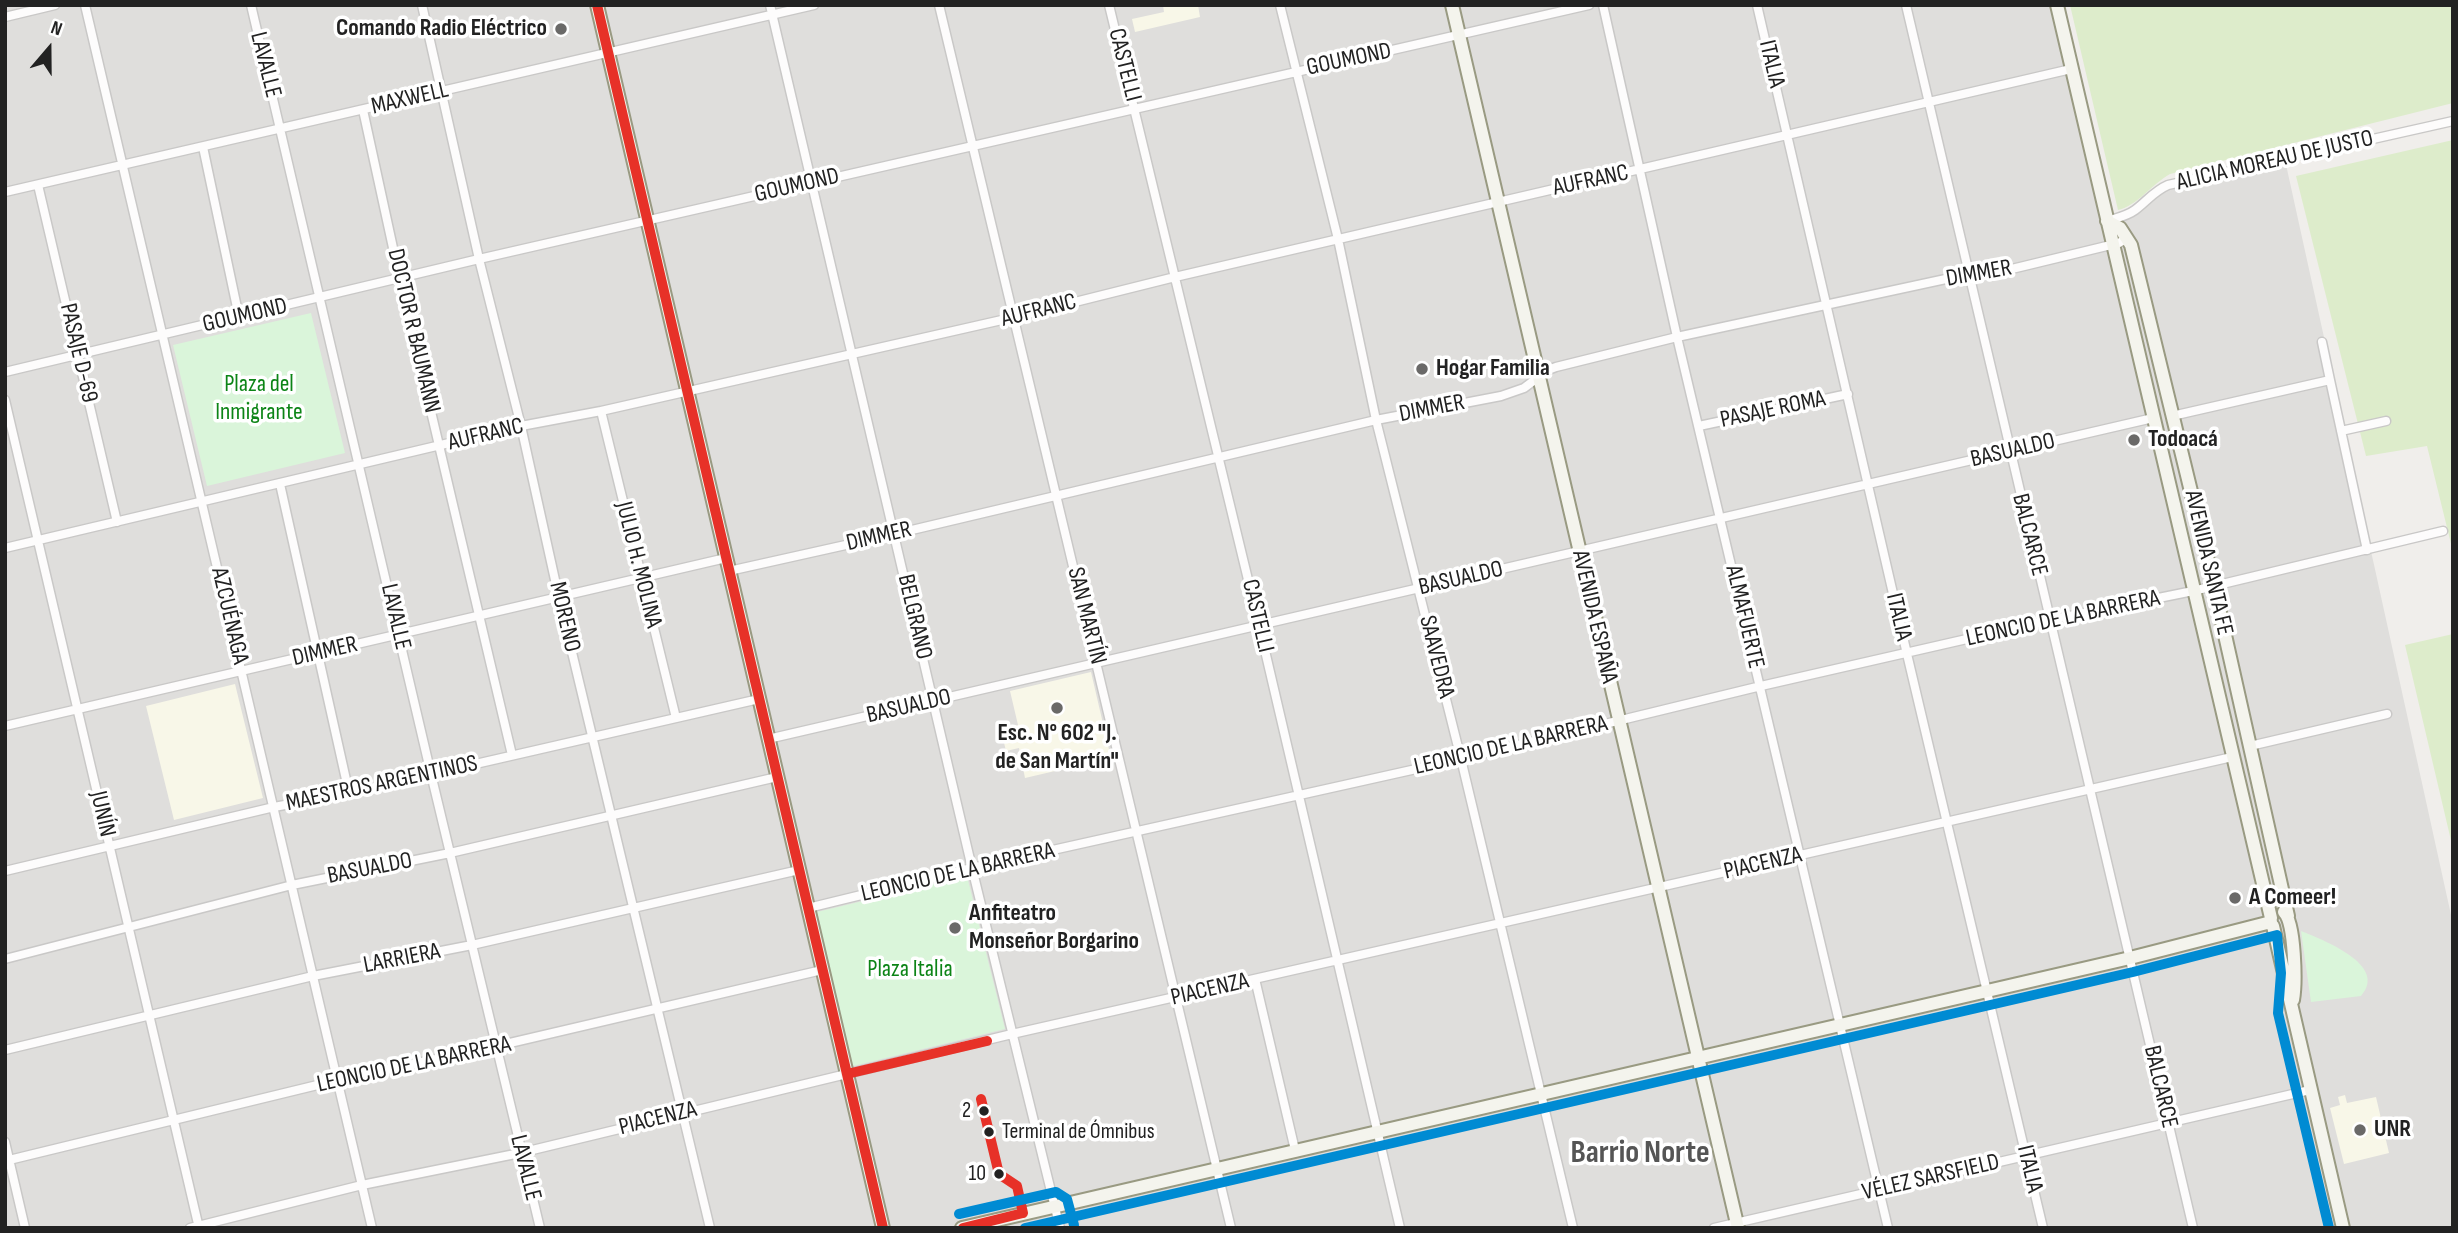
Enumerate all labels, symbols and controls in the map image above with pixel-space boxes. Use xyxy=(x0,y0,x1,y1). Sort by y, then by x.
north arrow xyxy=(14,14,84,84)
place label: Comando Radio Eléctrico xyxy=(336,15,547,43)
text: N xyxy=(48,16,65,41)
marker: Comando Radio Eléctrico xyxy=(553,21,569,37)
street label: CASTELLI xyxy=(1101,25,1147,105)
street label: LAVALLE xyxy=(243,29,287,101)
street label: GOUMOND xyxy=(1304,37,1394,83)
street label: ITALIA xyxy=(1752,37,1790,91)
street label: MAXWELL xyxy=(369,76,451,122)
street label: ALICIA MOREAU DE JUSTO xyxy=(2174,124,2376,198)
street label: AUFRANC xyxy=(1551,159,1631,203)
street label: GOUMOND xyxy=(752,162,842,210)
street label: DOCTOR R BAUMANN xyxy=(380,246,446,416)
street label: DIMMER xyxy=(1944,254,2014,294)
street label: AUFRANC xyxy=(998,288,1080,334)
street label: GOUMOND xyxy=(200,292,290,340)
street label: PASAJE D-69 xyxy=(53,301,103,405)
place label: Hogar Familia xyxy=(1436,355,1550,383)
marker: Hogar Familia xyxy=(1414,361,1430,377)
park label: Plaza del Inmigrante xyxy=(215,371,303,427)
street label: PASAJE ROMA xyxy=(1718,385,1828,435)
street label: DIMMER xyxy=(1397,389,1467,429)
street label: AUFRANC xyxy=(445,412,527,458)
place label: Todoacá xyxy=(2148,426,2218,454)
street label: BASUALDO xyxy=(1968,427,2058,475)
marker: Todoacá xyxy=(2126,432,2142,448)
street label: AVENIDA SANTA FE xyxy=(2177,488,2239,638)
street label: BALCARCE xyxy=(2005,491,2053,579)
street label: JULIO H. MOLINA xyxy=(608,499,668,631)
street label: DIMMER xyxy=(844,516,914,558)
street label: AVENIDA ESPAÑA xyxy=(1565,548,1623,686)
street label: BASUALDO xyxy=(1416,555,1506,603)
street label: ALMAFUERTE xyxy=(1718,563,1770,671)
street label: AZCUÉNAGA xyxy=(204,565,254,667)
street label: SAN MARTÍN xyxy=(1060,565,1112,667)
street label: BELGRANO xyxy=(890,572,938,662)
street label: CASTELLI xyxy=(1235,577,1279,655)
street label: MORENO xyxy=(542,579,586,655)
street label: LAVALLE xyxy=(373,581,417,653)
street label: LEONCIO DE LA BARRERA xyxy=(1963,584,2163,654)
street label: ITALIA xyxy=(1879,590,1917,644)
street label: SAAVEDRA xyxy=(1412,613,1460,701)
street label: DIMMER xyxy=(290,631,360,673)
street label: BASUALDO xyxy=(864,683,954,731)
marker: Esc. N° 602 "J. de San Martín" xyxy=(1049,700,1065,716)
street label: LEONCIO DE LA BARRERA xyxy=(1412,710,1610,782)
place label: Esc. N° 602 "J. de San Martín" xyxy=(995,720,1119,776)
street label: MAESTROS ARGENTINOS xyxy=(284,750,480,818)
street label: JUNÍN xyxy=(83,788,121,840)
street label: LEONCIO DE LA BARRERA xyxy=(859,837,1057,909)
street label: PIACENZA xyxy=(1721,841,1805,887)
street label: BASUALDO xyxy=(325,847,415,891)
place label: A Comeer! xyxy=(2249,884,2336,912)
marker: A Comeer! xyxy=(2227,890,2243,906)
place label: Anfiteatro Monseñor Borgarino xyxy=(969,900,1139,956)
marker: Anfiteatro Monseñor Borgarino xyxy=(947,920,963,936)
street label: LARRIERA xyxy=(361,937,443,981)
park label: Plaza Italia xyxy=(867,956,953,984)
street label: PIACENZA xyxy=(1168,967,1252,1013)
street label: LEONCIO DE LA BARRERA xyxy=(314,1030,514,1100)
street label: BALCARCE xyxy=(2137,1043,2183,1131)
street label: PIACENZA xyxy=(616,1095,700,1143)
place label: 2 xyxy=(962,1098,971,1124)
marker: 2 xyxy=(977,1104,991,1118)
place label: UNR xyxy=(2374,1116,2411,1144)
place label: Terminal de Ómnibus xyxy=(1002,1119,1155,1145)
marker: UNR xyxy=(2352,1122,2368,1138)
marker: Terminal de Ómnibus xyxy=(982,1125,996,1139)
street label: LAVALLE xyxy=(503,1132,547,1204)
district label: Barrio Norte xyxy=(1570,1135,1710,1173)
street label: ITALIA xyxy=(2010,1142,2048,1196)
street label: VÉLEZ SARSFIELD xyxy=(1860,1148,2002,1208)
place label: 10 xyxy=(968,1161,986,1187)
marker: 10 xyxy=(992,1167,1006,1181)

